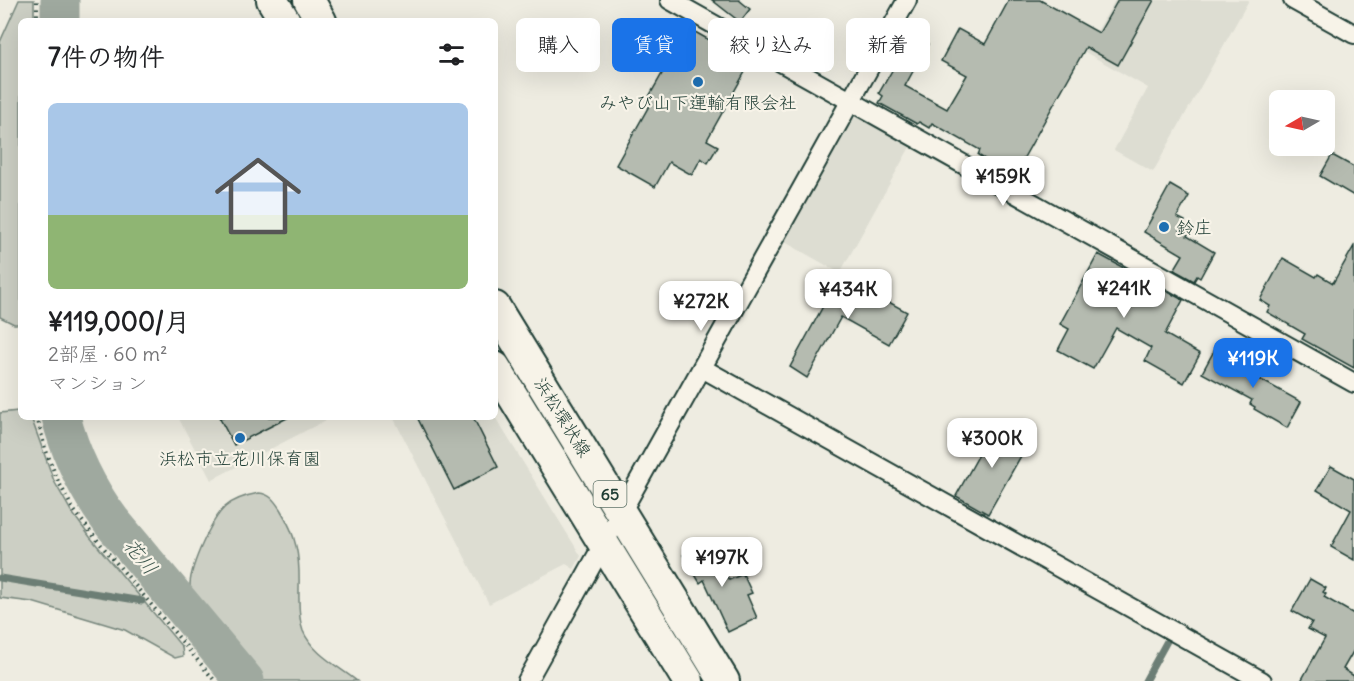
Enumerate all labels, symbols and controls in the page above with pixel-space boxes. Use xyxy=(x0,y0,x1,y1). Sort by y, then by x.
chip: 購入 xyxy=(516,18,600,72)
chip: 賃貸 xyxy=(612,18,696,72)
chip: 絞り込み xyxy=(708,18,834,72)
chip: 新着 xyxy=(846,18,930,72)
icon: filters xyxy=(435,38,468,71)
text: 7件の物件 xyxy=(48,40,165,73)
marker: みやび山下運輸有限会社 xyxy=(691,75,705,89)
north arrow xyxy=(1269,90,1335,156)
map controls xyxy=(1269,90,1335,156)
place label: みやび山下運輸有限会社 xyxy=(599,91,797,114)
icon: home xyxy=(204,142,312,250)
pin: ¥159K xyxy=(961,156,1045,207)
text: ¥159K xyxy=(976,163,1031,188)
place label: 鈴庄 xyxy=(1176,216,1212,239)
marker: 鈴庄 xyxy=(1157,220,1171,234)
pin: ¥241K xyxy=(1082,268,1166,319)
pin: ¥434K xyxy=(806,269,890,320)
text: ¥241K xyxy=(1097,275,1151,300)
text: ¥434K xyxy=(819,276,877,301)
pin: ¥272K xyxy=(659,281,743,332)
text: ¥272K xyxy=(673,288,729,313)
text: ¥119,000/月 xyxy=(48,305,190,338)
pin: ¥119K xyxy=(1211,338,1295,389)
text: 2部屋 · 60 m² xyxy=(48,341,167,366)
text: ¥119K xyxy=(1227,345,1279,370)
text: マンション xyxy=(48,370,147,395)
street label: 浜松環状線 xyxy=(529,373,597,461)
pin: ¥300K xyxy=(950,418,1034,469)
text: ¥300K xyxy=(961,425,1023,450)
marker: 浜松市立花川保育園 xyxy=(233,431,247,445)
place label: 浜松市立花川保育園 xyxy=(159,447,321,470)
road number: 65 xyxy=(594,481,626,507)
water label: 花川 xyxy=(119,533,163,579)
pin: ¥197K xyxy=(680,537,764,588)
text: ¥197K xyxy=(695,544,749,569)

